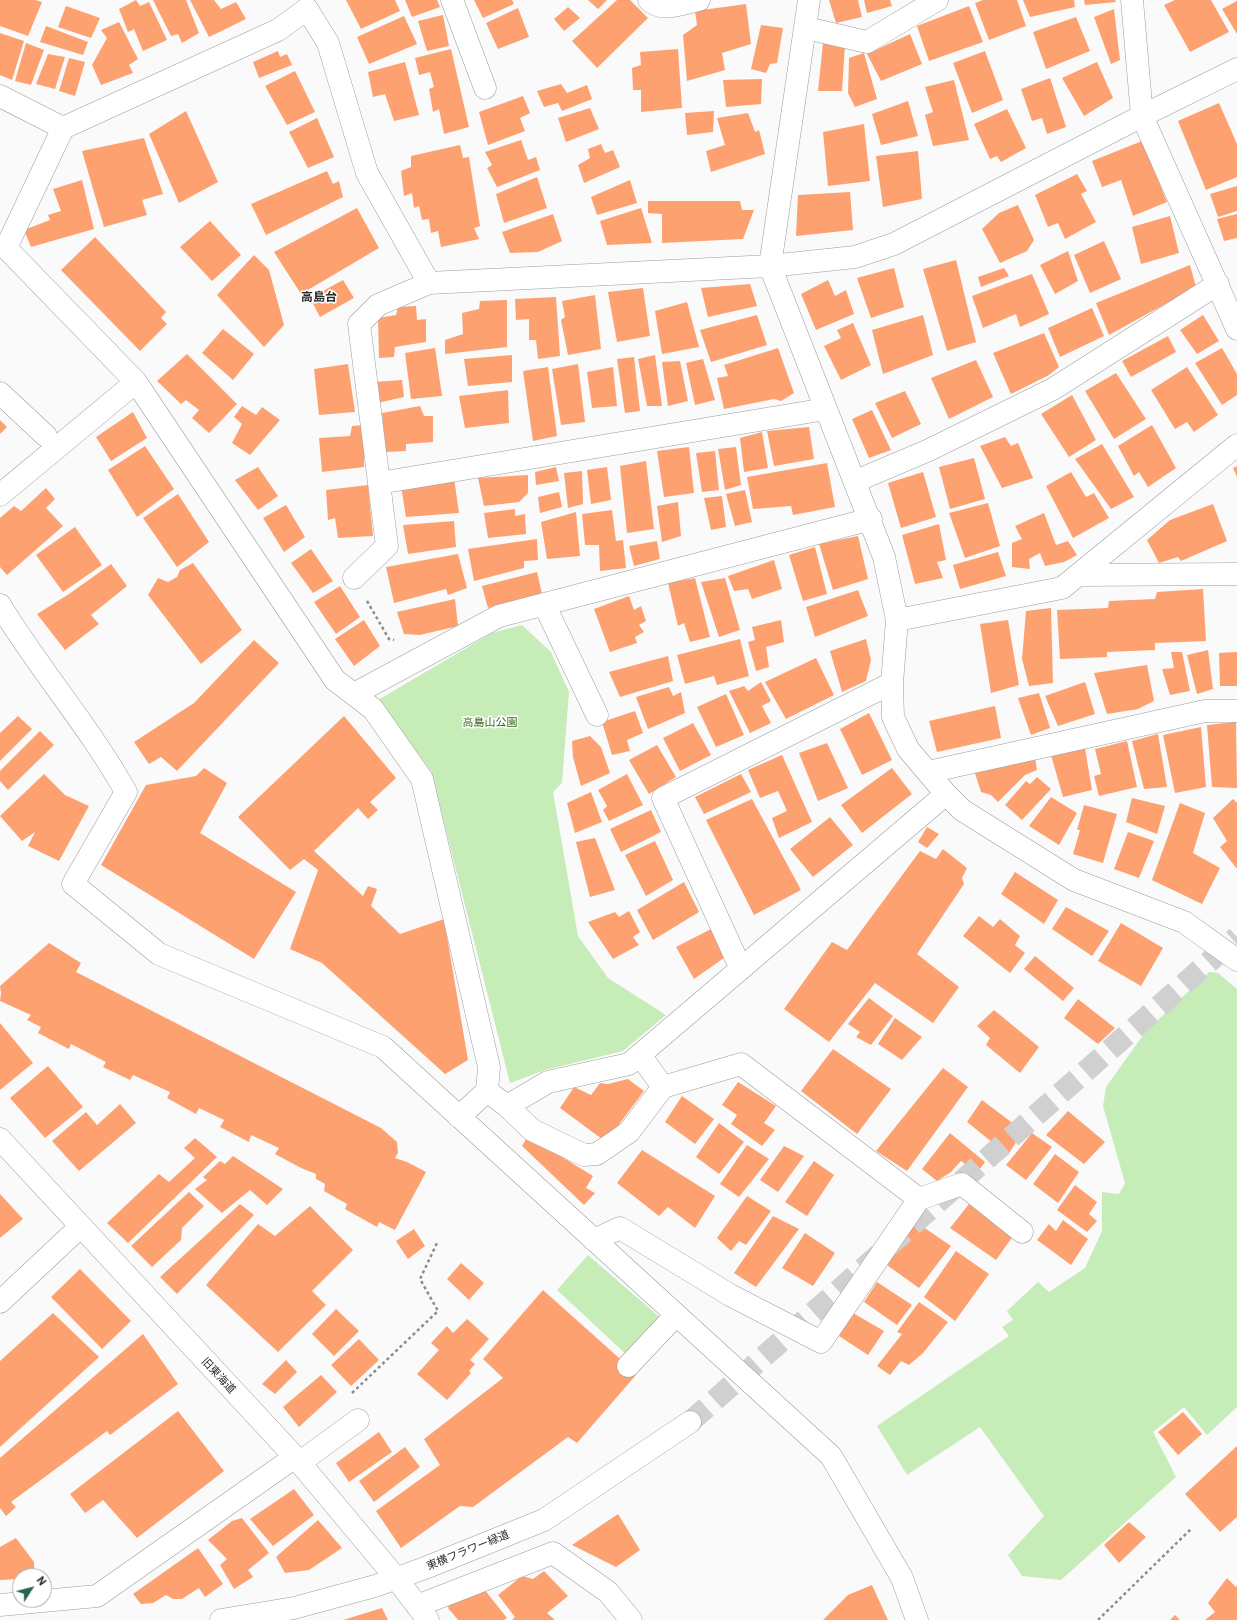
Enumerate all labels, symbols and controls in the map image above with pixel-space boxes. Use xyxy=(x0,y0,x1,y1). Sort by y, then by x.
district label: 高島台 xyxy=(301,291,337,305)
park label: 高島山公園 xyxy=(463,716,517,730)
street label: 旧東海道 xyxy=(198,1355,238,1397)
street label: 東横フラワー緑道 xyxy=(425,1528,511,1574)
north arrow xyxy=(12,1568,52,1608)
text: N xyxy=(34,1574,49,1588)

